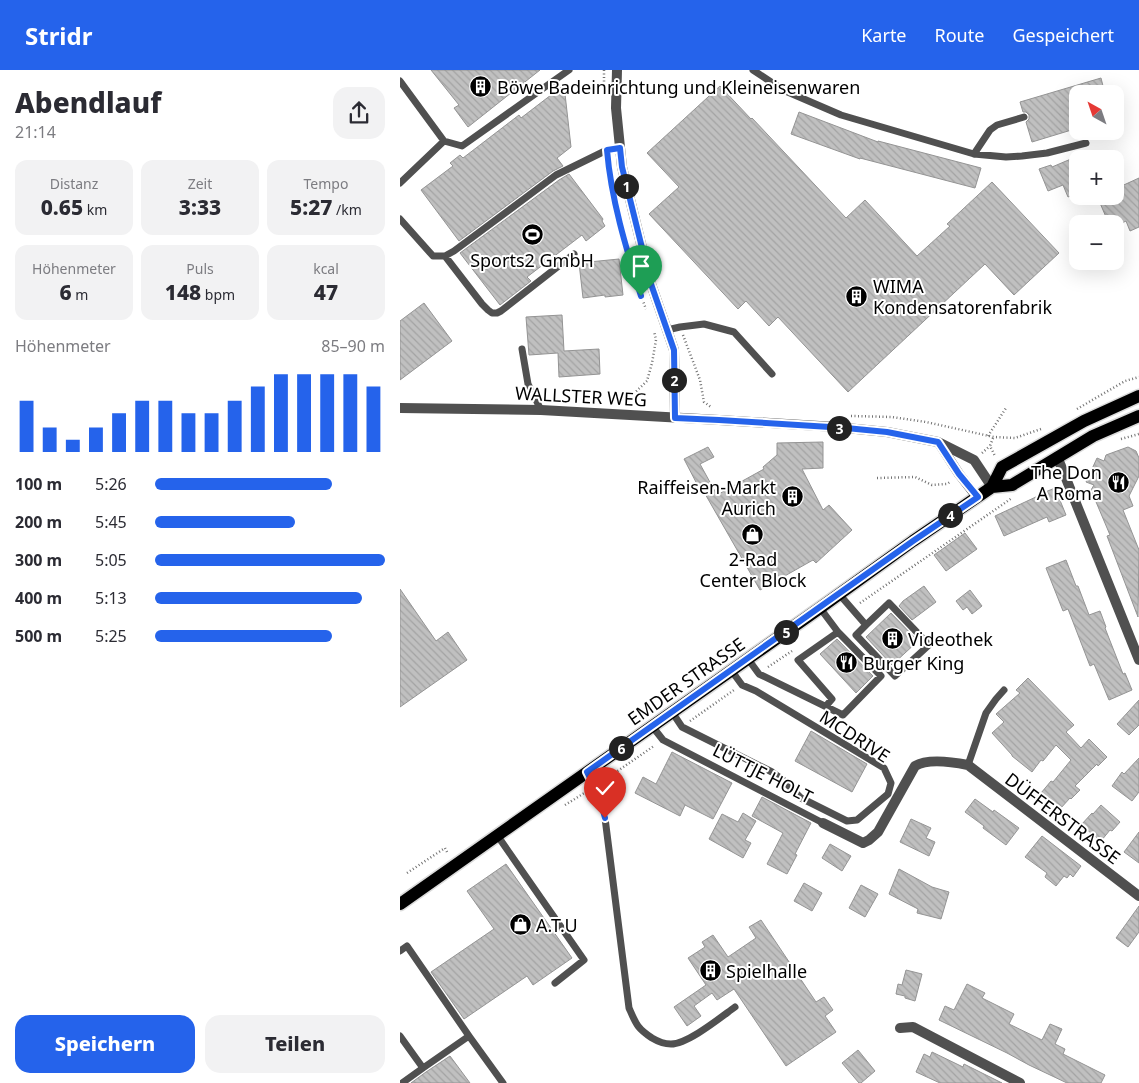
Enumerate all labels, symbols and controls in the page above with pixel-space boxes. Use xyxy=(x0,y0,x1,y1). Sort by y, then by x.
text: Stridr xyxy=(25,19,92,52)
text: Karte xyxy=(861,23,907,47)
text: Route xyxy=(935,23,984,47)
text: Gespeichert xyxy=(1012,23,1114,47)
building icon: Böwe Badeinrichtung und Kleineisenwaren xyxy=(469,75,493,99)
place label: Böwe Badeinrichtung und Kleineisenwaren xyxy=(497,75,860,99)
text: Abendlauf xyxy=(15,83,161,121)
north arrow xyxy=(1069,85,1124,140)
map controls xyxy=(1069,85,1124,270)
button: share xyxy=(333,87,385,139)
text: 21:14 xyxy=(15,121,56,143)
button: + xyxy=(1069,150,1124,205)
text: Distanz xyxy=(50,174,98,193)
text: Zeit xyxy=(188,174,212,193)
text: Tempo xyxy=(304,174,348,193)
pin: 1 xyxy=(614,174,638,198)
text: 1 xyxy=(622,177,631,196)
text: 0.65 xyxy=(41,193,83,221)
text: 3:33 xyxy=(179,193,221,221)
text: 5:27 xyxy=(290,193,332,221)
text: km xyxy=(83,200,107,219)
text: /km xyxy=(332,200,362,219)
button: − xyxy=(1069,215,1124,270)
sports icon: Sports2 GmbH xyxy=(520,223,544,247)
pin xyxy=(620,245,662,296)
place label: Sports2 GmbH xyxy=(470,248,594,272)
icon: arrive xyxy=(627,252,655,280)
text: Höhenmeter xyxy=(32,259,116,278)
text: Puls xyxy=(186,259,214,278)
text: kcal xyxy=(313,259,339,278)
place label: WIMA Kondensatorenfabrik xyxy=(873,274,1052,319)
text: 6 xyxy=(60,278,72,306)
text: 148 xyxy=(165,278,201,306)
text: 47 xyxy=(314,278,338,306)
building icon: WIMA Kondensatorenfabrik xyxy=(845,284,869,308)
text: m xyxy=(72,285,88,304)
text: bpm xyxy=(201,285,235,304)
text: Höhenmeter xyxy=(15,335,111,357)
text: 85–90 m xyxy=(321,335,385,357)
pin: 2 xyxy=(662,368,686,392)
text: 2 xyxy=(670,371,679,390)
street label: WALLSTER WEG xyxy=(514,381,648,411)
pin: 3 xyxy=(826,416,852,440)
text: 3 xyxy=(835,419,844,438)
place label: The Don A Roma xyxy=(1031,460,1102,505)
restaurant icon: The Don A Roma xyxy=(1106,470,1130,494)
text: 100 m xyxy=(15,473,62,495)
text: 5:26 xyxy=(95,473,127,495)
place label: Raiffeisen-Markt Aurich xyxy=(637,475,776,520)
building icon: Raiffeisen-Markt Aurich xyxy=(780,485,804,509)
pin: 4 xyxy=(938,502,962,528)
text: 4 xyxy=(946,506,955,525)
text: 200 m xyxy=(15,511,62,533)
text: 5:45 xyxy=(95,511,127,533)
shop icon: 2-Rad Center Block xyxy=(741,522,765,546)
place label: 2-Rad Center Block xyxy=(700,547,807,592)
text: 300 m xyxy=(15,549,62,571)
text: 5:05 xyxy=(95,549,127,571)
text: 400 m xyxy=(15,587,62,609)
text: 5:13 xyxy=(95,587,127,609)
pin: 5 xyxy=(774,620,798,644)
text: 5 xyxy=(782,623,791,642)
text: 500 m xyxy=(15,625,62,647)
text: 5:25 xyxy=(95,625,127,647)
building icon: Videothek xyxy=(880,627,904,651)
place label: Videothek xyxy=(908,627,993,651)
street label: EMDER STRASSE xyxy=(623,632,749,730)
restaurant icon: Burger King xyxy=(835,651,859,675)
place label: Burger King xyxy=(863,651,964,675)
street label: MCDRIVE xyxy=(815,704,895,768)
pin: 6 xyxy=(608,736,634,760)
street label: LÜTTJE HOLT xyxy=(709,738,817,808)
text: 6 xyxy=(617,739,626,758)
pin xyxy=(584,767,626,818)
street label: DÜFFERSTRASSE xyxy=(1000,767,1126,869)
icon: check xyxy=(591,774,619,802)
shop icon: A.T.U xyxy=(508,913,532,937)
place label: A.T.U xyxy=(536,913,578,937)
building icon: Spielhalle xyxy=(698,959,722,983)
place label: Spielhalle xyxy=(726,959,807,983)
button: Speichern xyxy=(15,1015,195,1073)
button: Teilen xyxy=(205,1015,385,1073)

